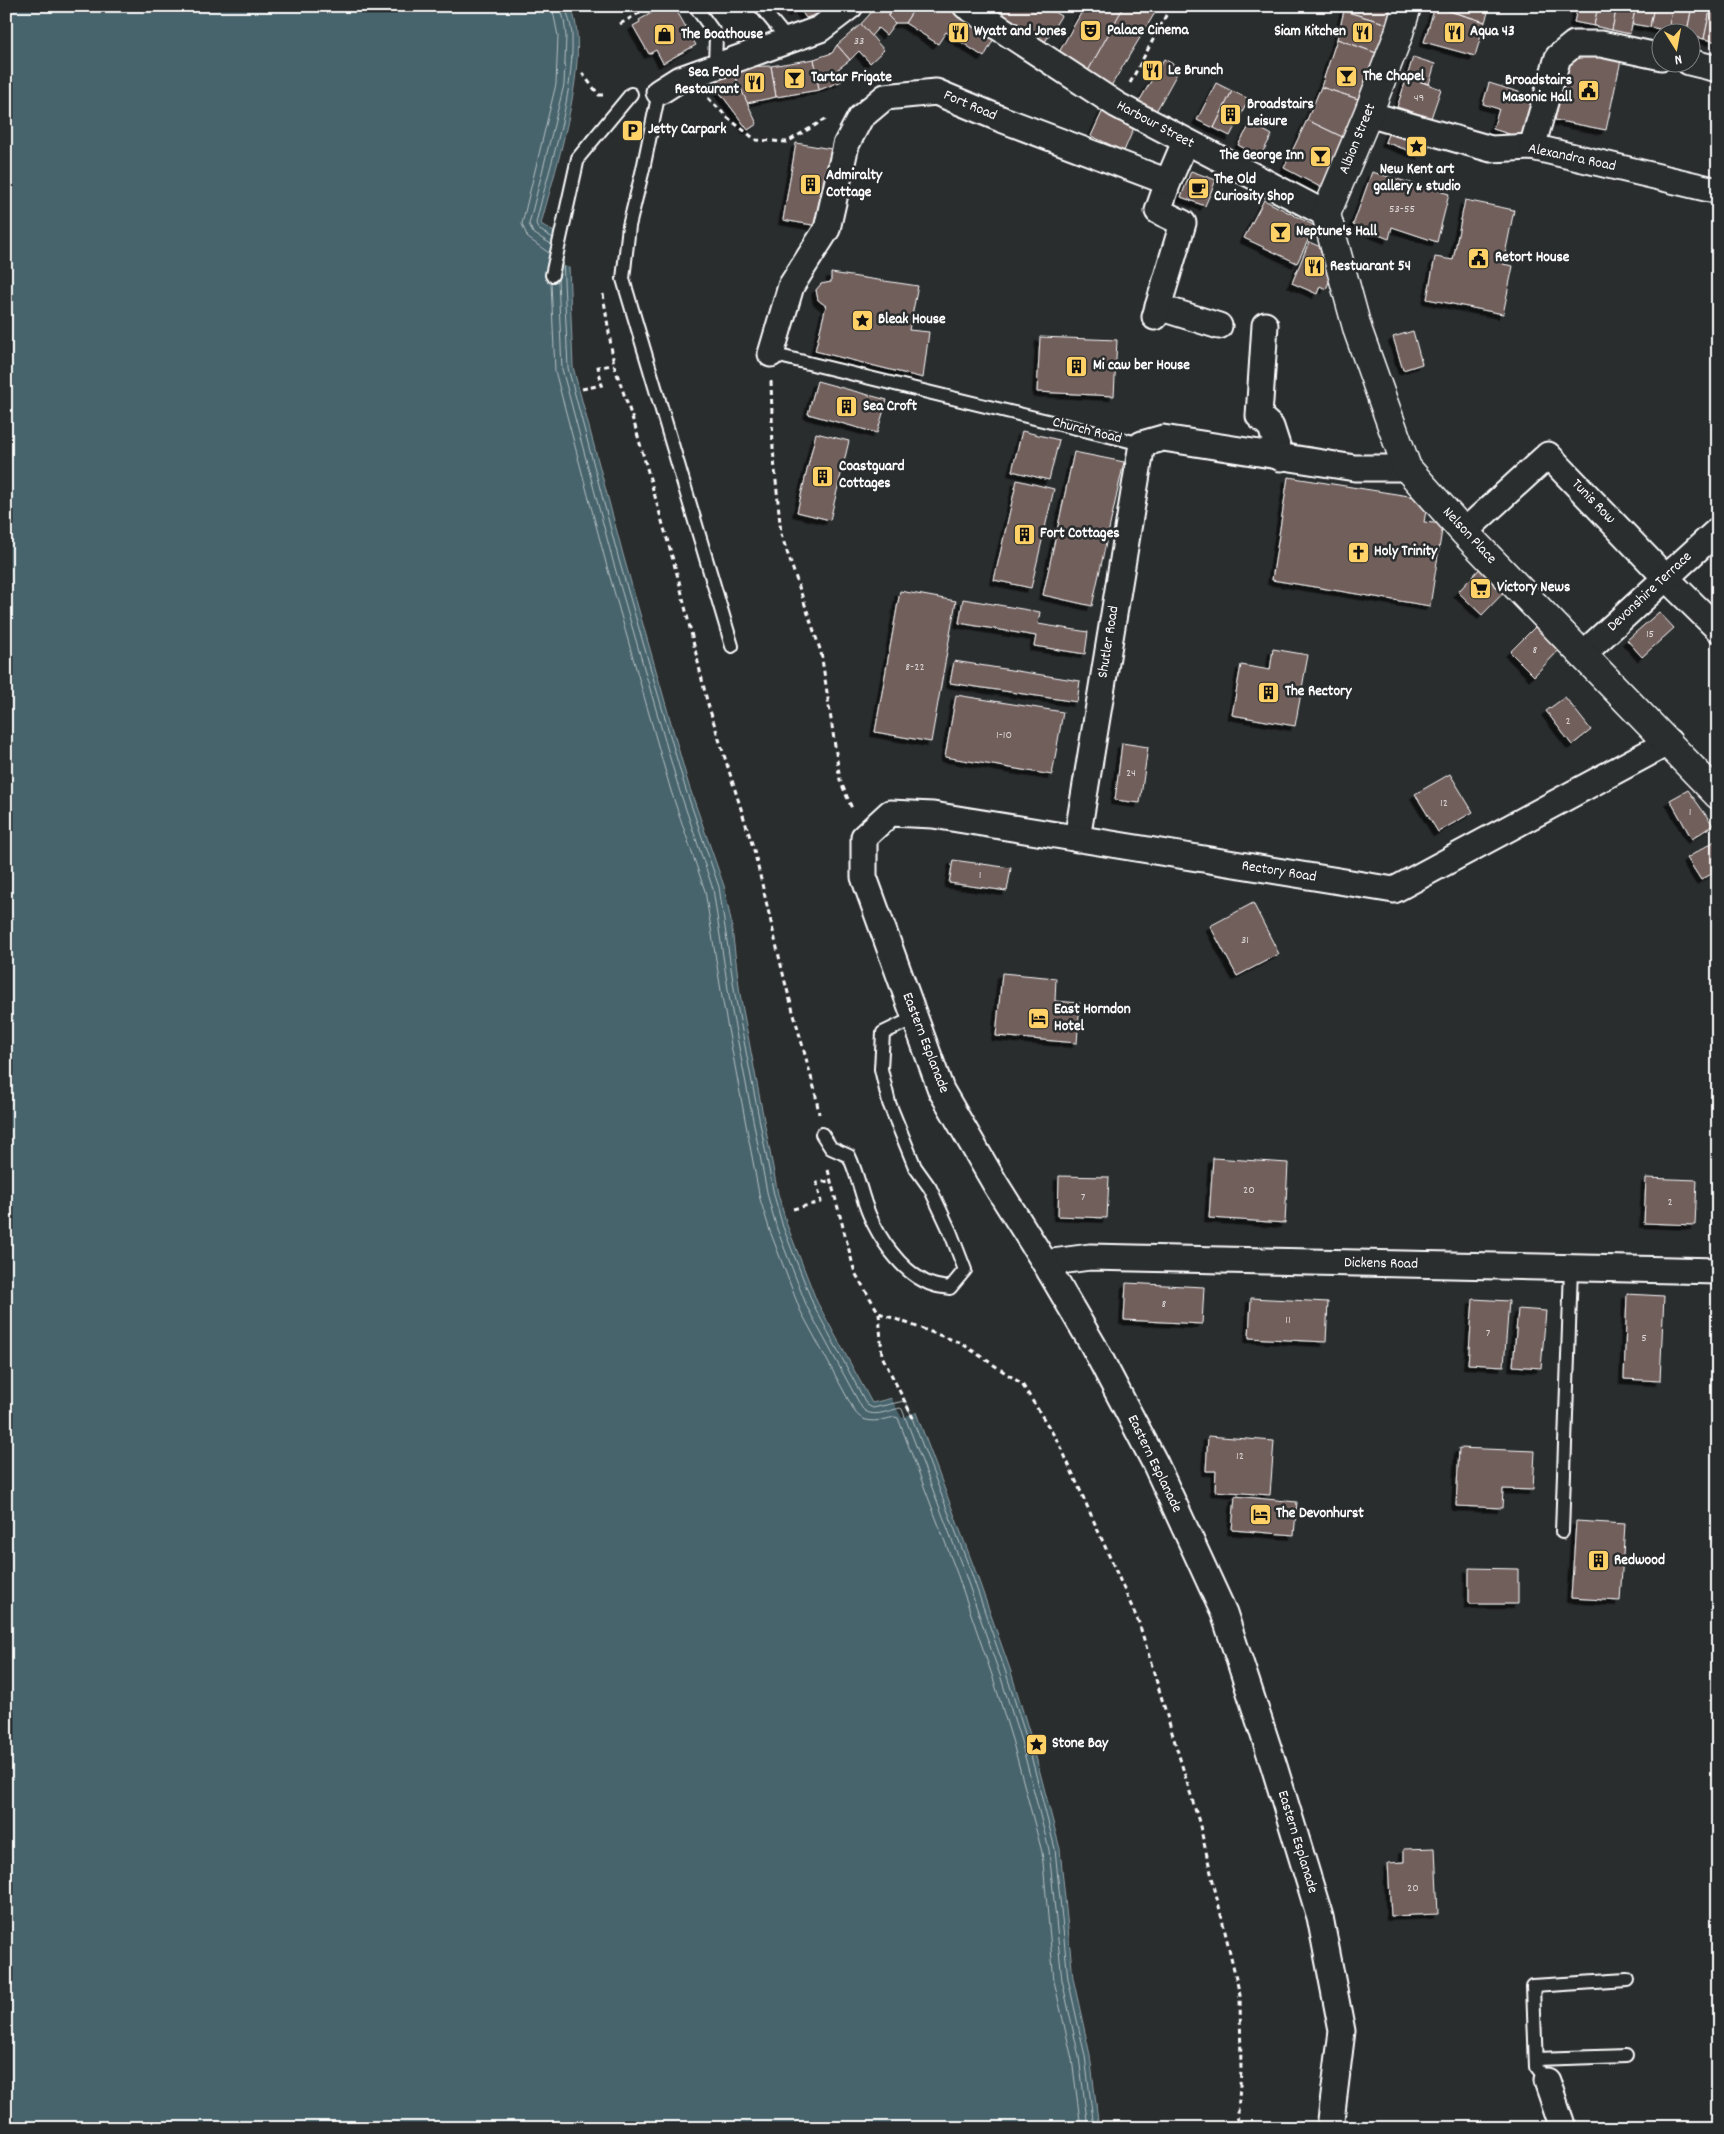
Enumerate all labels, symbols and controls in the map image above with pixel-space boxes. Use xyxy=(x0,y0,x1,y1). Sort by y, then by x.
theatre icon: Palace Cinema xyxy=(1079,19,1103,43)
restaurant icon: Wyatt and Jones xyxy=(946,20,970,44)
place label: Palace Cinema xyxy=(1107,20,1190,42)
restaurant icon: Siam Kitchen xyxy=(1350,20,1374,44)
restaurant icon: Aqua 43 xyxy=(1442,20,1466,44)
place label: Wyatt and Jones xyxy=(974,21,1067,43)
place label: Siam Kitchen xyxy=(1274,21,1346,43)
place label: Aqua 43 xyxy=(1470,21,1515,43)
north arrow xyxy=(1652,22,1702,72)
shop icon: The Boathouse xyxy=(653,23,677,47)
place label: The Boathouse xyxy=(681,24,764,46)
house number: 33 xyxy=(854,33,864,50)
text: N xyxy=(1673,48,1683,69)
restaurant icon: Le Brunch xyxy=(1140,59,1164,83)
place label: Le Brunch xyxy=(1168,60,1223,82)
place label: Sea Food Restaurant xyxy=(675,62,739,101)
bar icon: The Chapel xyxy=(1335,65,1359,89)
bar icon: Tartar Frigate xyxy=(783,66,807,90)
place label: The Chapel xyxy=(1363,66,1425,88)
place label: Tartar Frigate xyxy=(811,67,892,89)
restaurant icon: Sea Food Restaurant xyxy=(743,70,767,94)
place label: Broadstairs Masonic Hall xyxy=(1502,70,1572,109)
public building icon: Broadstairs Masonic Hall xyxy=(1576,78,1600,102)
street label: Fort Road xyxy=(940,85,1000,127)
house number: 49 xyxy=(1414,90,1424,107)
place label: Broadstairs Leisure xyxy=(1247,94,1314,133)
street label: Harbour Street xyxy=(1112,95,1198,155)
street label: Albion Street xyxy=(1334,100,1382,178)
building icon: Broadstairs Leisure xyxy=(1219,102,1243,126)
parking icon: Jetty Carpark xyxy=(620,118,644,142)
place label: Jetty Carpark xyxy=(648,119,726,141)
place icon: New Kent art gallery & studio xyxy=(1405,135,1429,159)
street label: Alexandra Road xyxy=(1526,138,1618,178)
bar icon: The George Inn xyxy=(1308,144,1332,168)
place label: The George Inn xyxy=(1220,145,1304,167)
place label: New Kent art gallery & studio xyxy=(1373,159,1461,198)
place label: Admiralty Cottage xyxy=(826,165,883,204)
place label: The Old Curiosity Shop xyxy=(1214,169,1294,208)
building icon: Admiralty Cottage xyxy=(798,173,822,197)
cafe icon: The Old Curiosity Shop xyxy=(1186,177,1210,201)
house number: 53-55 xyxy=(1389,201,1415,218)
bar icon: Neptune's Hall xyxy=(1268,220,1292,244)
place label: Neptune's Hall xyxy=(1296,221,1377,243)
public building icon: Retort House xyxy=(1467,246,1491,270)
place label: Retort House xyxy=(1495,247,1570,269)
restaurant icon: Restuarant 54 xyxy=(1302,255,1326,279)
place label: Restuarant 54 xyxy=(1330,256,1411,278)
place icon: Bleak House xyxy=(850,308,874,332)
place label: Bleak House xyxy=(878,309,946,331)
building icon: Mi caw ber House xyxy=(1065,354,1089,378)
place label: Mi caw ber House xyxy=(1093,355,1190,377)
building icon: Sea Croft xyxy=(835,395,859,419)
place label: Sea Croft xyxy=(863,396,918,418)
street label: Church Road xyxy=(1050,412,1124,450)
place label: Coastguard Cottages xyxy=(839,456,905,495)
building icon: Coastguard Cottages xyxy=(811,464,835,488)
street label: Tunis Row xyxy=(1566,474,1620,530)
street label: Nelson Place xyxy=(1437,503,1502,570)
building icon: Fort Cottages xyxy=(1012,522,1036,546)
place label: Fort Cottages xyxy=(1040,523,1120,545)
church icon: Holy Trinity xyxy=(1346,540,1370,564)
place label: Holy Trinity xyxy=(1374,541,1438,563)
street label: Devonshire Terrace xyxy=(1603,546,1698,637)
supermarket icon: Victory News xyxy=(1469,576,1493,600)
place label: Victory News xyxy=(1497,577,1570,599)
street label: Shutler Road xyxy=(1092,604,1126,680)
house number: 15 xyxy=(1646,626,1654,643)
house number: 8 xyxy=(1533,642,1538,659)
house number: 8-22 xyxy=(905,659,925,676)
building icon: The Rectory xyxy=(1257,680,1281,704)
place label: The Rectory xyxy=(1285,681,1353,703)
house number: 2 xyxy=(1565,713,1571,730)
house number: 1-10 xyxy=(996,727,1012,744)
house number: 24 xyxy=(1126,765,1136,782)
house number: 12 xyxy=(1440,795,1448,812)
house number: 1 xyxy=(1689,804,1691,821)
street label: Rectory Road xyxy=(1240,855,1318,889)
house number: 1 xyxy=(979,867,981,884)
house number: 31 xyxy=(1241,932,1249,949)
street label: Eastern Esplanade xyxy=(896,989,954,1097)
place label: East Horndon Hotel xyxy=(1054,999,1131,1038)
hotel icon: East Horndon Hotel xyxy=(1026,1007,1050,1031)
house number: 20 xyxy=(1243,1182,1255,1199)
house number: 7 xyxy=(1081,1189,1086,1206)
house number: 2 xyxy=(1667,1194,1673,1211)
street label: Dickens Road xyxy=(1344,1252,1418,1276)
house number: 8 xyxy=(1162,1296,1167,1313)
house number: 11 xyxy=(1285,1312,1291,1329)
house number: 7 xyxy=(1486,1325,1491,1342)
house number: 5 xyxy=(1641,1330,1647,1347)
street label: Eastern Esplanade xyxy=(1121,1411,1187,1517)
house number: 12 xyxy=(1236,1448,1244,1465)
hotel icon: The Devonhurst xyxy=(1248,1502,1272,1526)
place label: The Devonhurst xyxy=(1276,1503,1364,1525)
building icon: Redwood xyxy=(1586,1549,1610,1573)
place label: Redwood xyxy=(1614,1550,1665,1572)
place icon: Stone Bay xyxy=(1024,1732,1048,1756)
place label: Stone Bay xyxy=(1052,1733,1109,1755)
street label: Eastern Esplanade xyxy=(1271,1788,1323,1897)
house number: 20 xyxy=(1407,1880,1419,1897)

